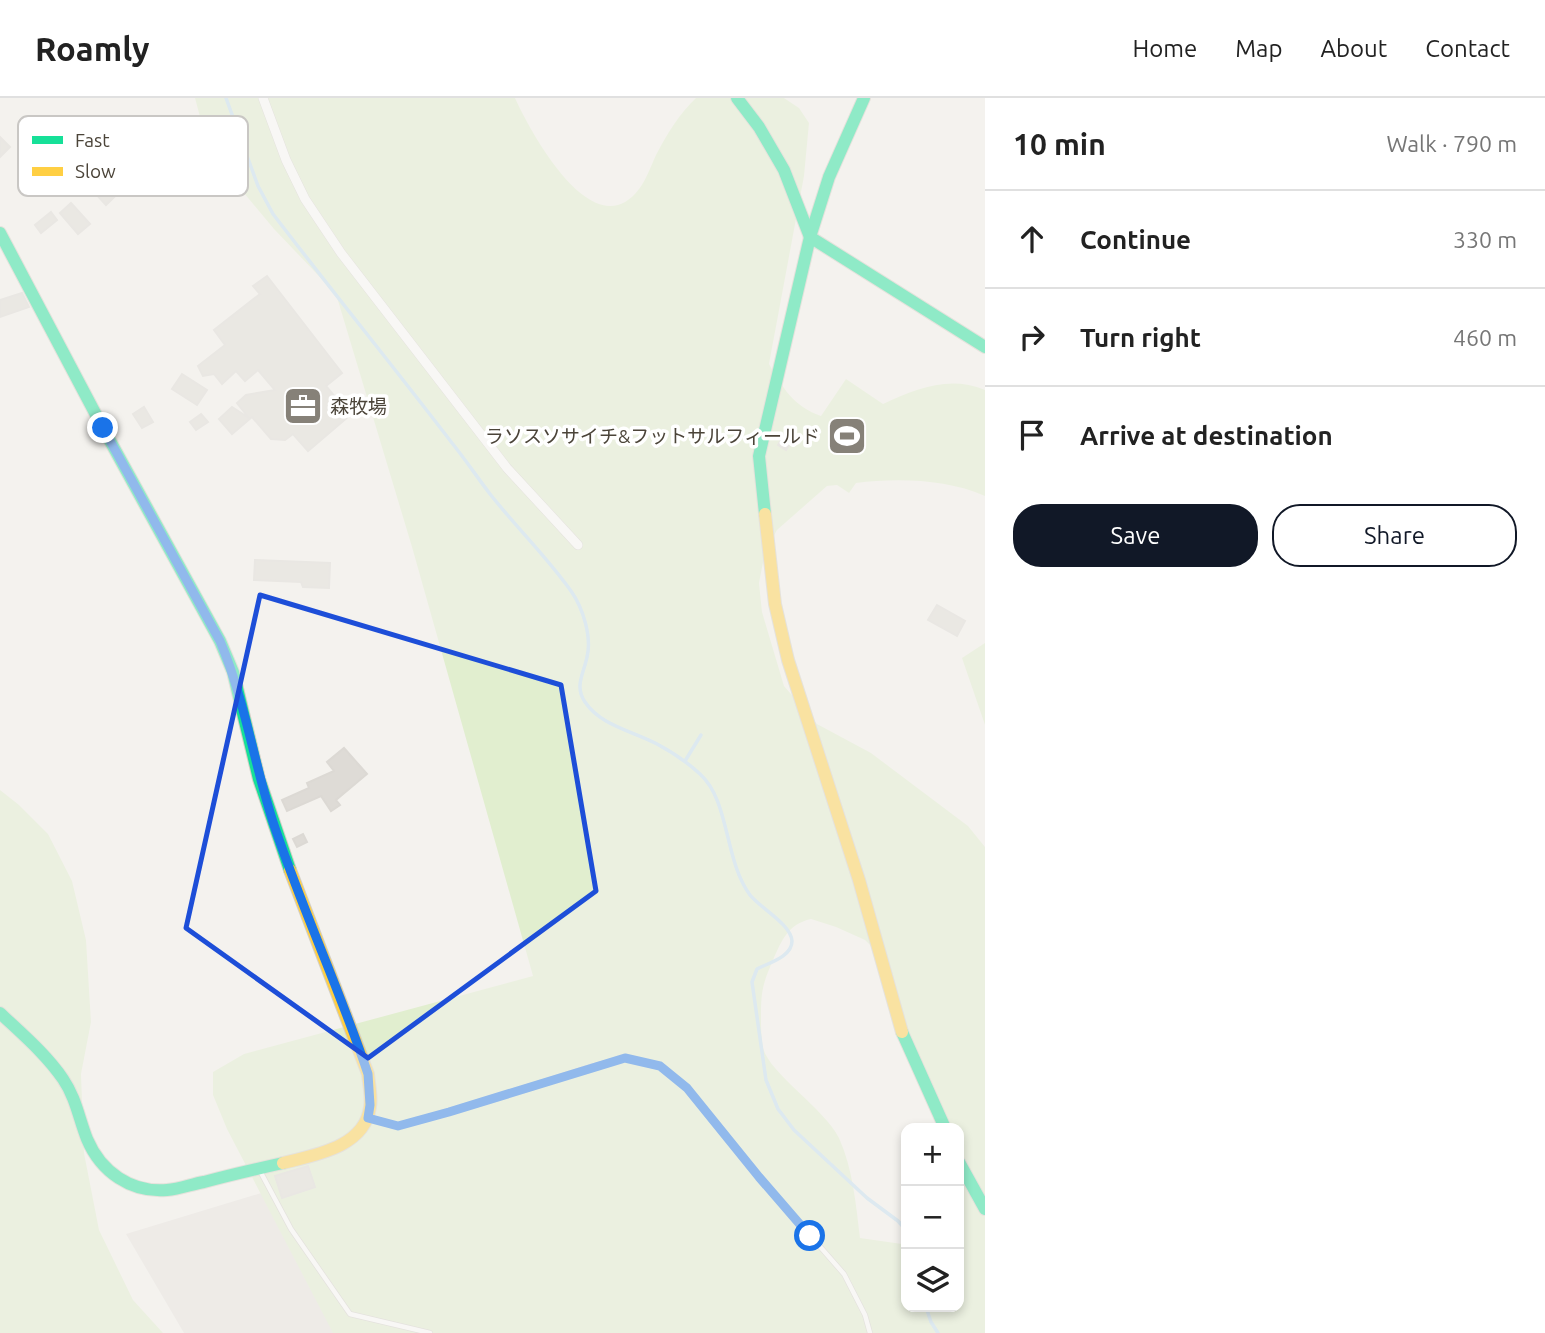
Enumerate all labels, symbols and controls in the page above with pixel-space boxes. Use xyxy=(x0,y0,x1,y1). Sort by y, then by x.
text: Roamly xyxy=(35,30,149,67)
text: Home xyxy=(1132,35,1197,62)
text: Map xyxy=(1235,35,1282,62)
text: About xyxy=(1320,35,1387,62)
text: Contact xyxy=(1425,35,1510,62)
legend xyxy=(18,116,248,196)
text: 10 min xyxy=(1013,127,1106,161)
text: Fast xyxy=(75,129,110,151)
text: Walk · 790 m xyxy=(1386,131,1517,156)
text: Slow xyxy=(75,160,116,182)
icon: ahead xyxy=(1013,220,1051,258)
text: Continue xyxy=(1080,225,1191,254)
text: 330 m xyxy=(1453,227,1517,252)
icon: right xyxy=(1013,318,1051,356)
text: Turn right xyxy=(1080,323,1201,352)
text: 460 m xyxy=(1453,325,1517,350)
office icon: 森牧場 xyxy=(282,385,324,427)
place label: 森牧場 xyxy=(330,395,387,417)
route end xyxy=(87,412,118,443)
sports icon: ラソスソサイチ&フットサルフィールド xyxy=(826,415,868,457)
icon: arrive xyxy=(1013,416,1051,454)
text: Arrive at destination xyxy=(1080,421,1333,450)
place label: ラソスソサイチ&フットサルフィールド xyxy=(485,425,820,447)
button: Save xyxy=(1013,504,1258,567)
button: Share xyxy=(1272,504,1517,567)
map controls xyxy=(901,1123,964,1312)
button: + xyxy=(901,1123,964,1186)
button: − xyxy=(901,1186,964,1249)
route start xyxy=(794,1220,825,1251)
button: layers xyxy=(901,1249,964,1312)

